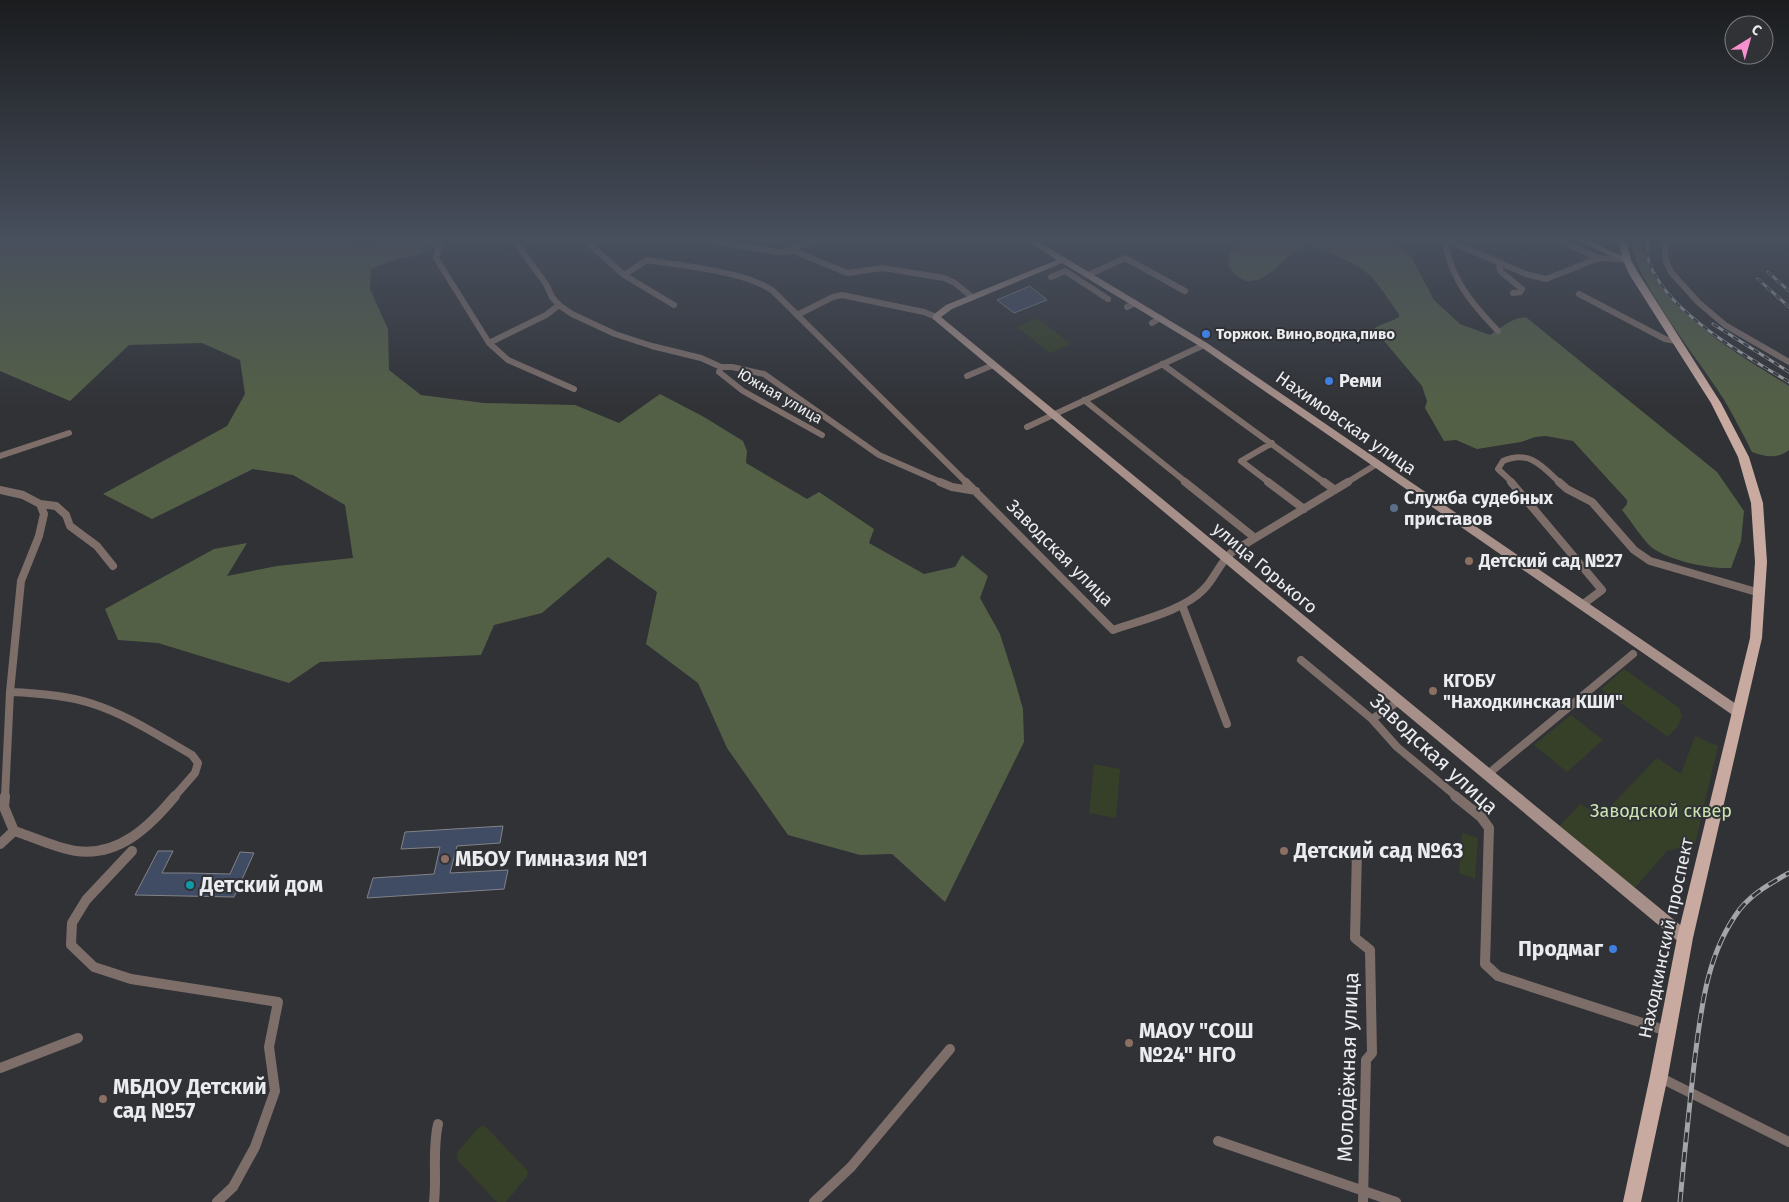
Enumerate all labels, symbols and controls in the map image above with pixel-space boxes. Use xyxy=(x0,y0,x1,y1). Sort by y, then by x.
north arrow xyxy=(1724,15,1774,65)
text: С xyxy=(1748,21,1765,39)
place label: Торжок. Вино,водка,пиво xyxy=(1216,325,1395,343)
marker: Торжок. Вино,водка,пиво xyxy=(1200,328,1212,340)
street label: Южная улица xyxy=(734,364,826,428)
street label: Нахимовская улица xyxy=(1271,366,1421,480)
place label: Реми xyxy=(1339,370,1382,392)
marker: Реми xyxy=(1323,375,1335,387)
place label: Служба судебных приставов xyxy=(1404,487,1554,530)
street label: Заводская улица xyxy=(1002,495,1118,611)
marker: Служба судебных приставов xyxy=(1388,502,1400,514)
street label: улица Горького xyxy=(1208,518,1322,618)
place label: Детский сад №27 xyxy=(1478,550,1623,572)
marker: Детский сад №27 xyxy=(1463,555,1475,567)
place label: КГОБУ "Находкинская КШИ" xyxy=(1443,670,1623,713)
marker: КГОБУ "Находкинская КШИ" xyxy=(1427,685,1439,697)
street label: Заводская улица xyxy=(1365,688,1503,820)
park label: Заводской сквер xyxy=(1590,800,1732,822)
street label: Находкинский проспект xyxy=(1634,835,1698,1040)
place label: Детский сад №63 xyxy=(1293,838,1463,864)
marker: Детский сад №63 xyxy=(1278,845,1290,857)
place label: МБОУ Гимназия №1 xyxy=(455,846,648,872)
marker: МБОУ Гимназия №1 xyxy=(439,853,451,865)
place label: Детский дом xyxy=(199,872,323,898)
marker: Детский дом xyxy=(184,879,196,891)
place label: Продмаг xyxy=(1518,936,1604,962)
marker: Продмаг xyxy=(1607,943,1619,955)
street label: Молодёжная улица xyxy=(1332,972,1364,1162)
place label: МАОУ "СОШ №24" НГО xyxy=(1139,1018,1254,1068)
marker: МАОУ "СОШ №24" НГО xyxy=(1123,1037,1135,1049)
place label: МБДОУ Детский сад №57 xyxy=(113,1074,267,1124)
marker: МБДОУ Детский сад №57 xyxy=(97,1093,109,1105)

